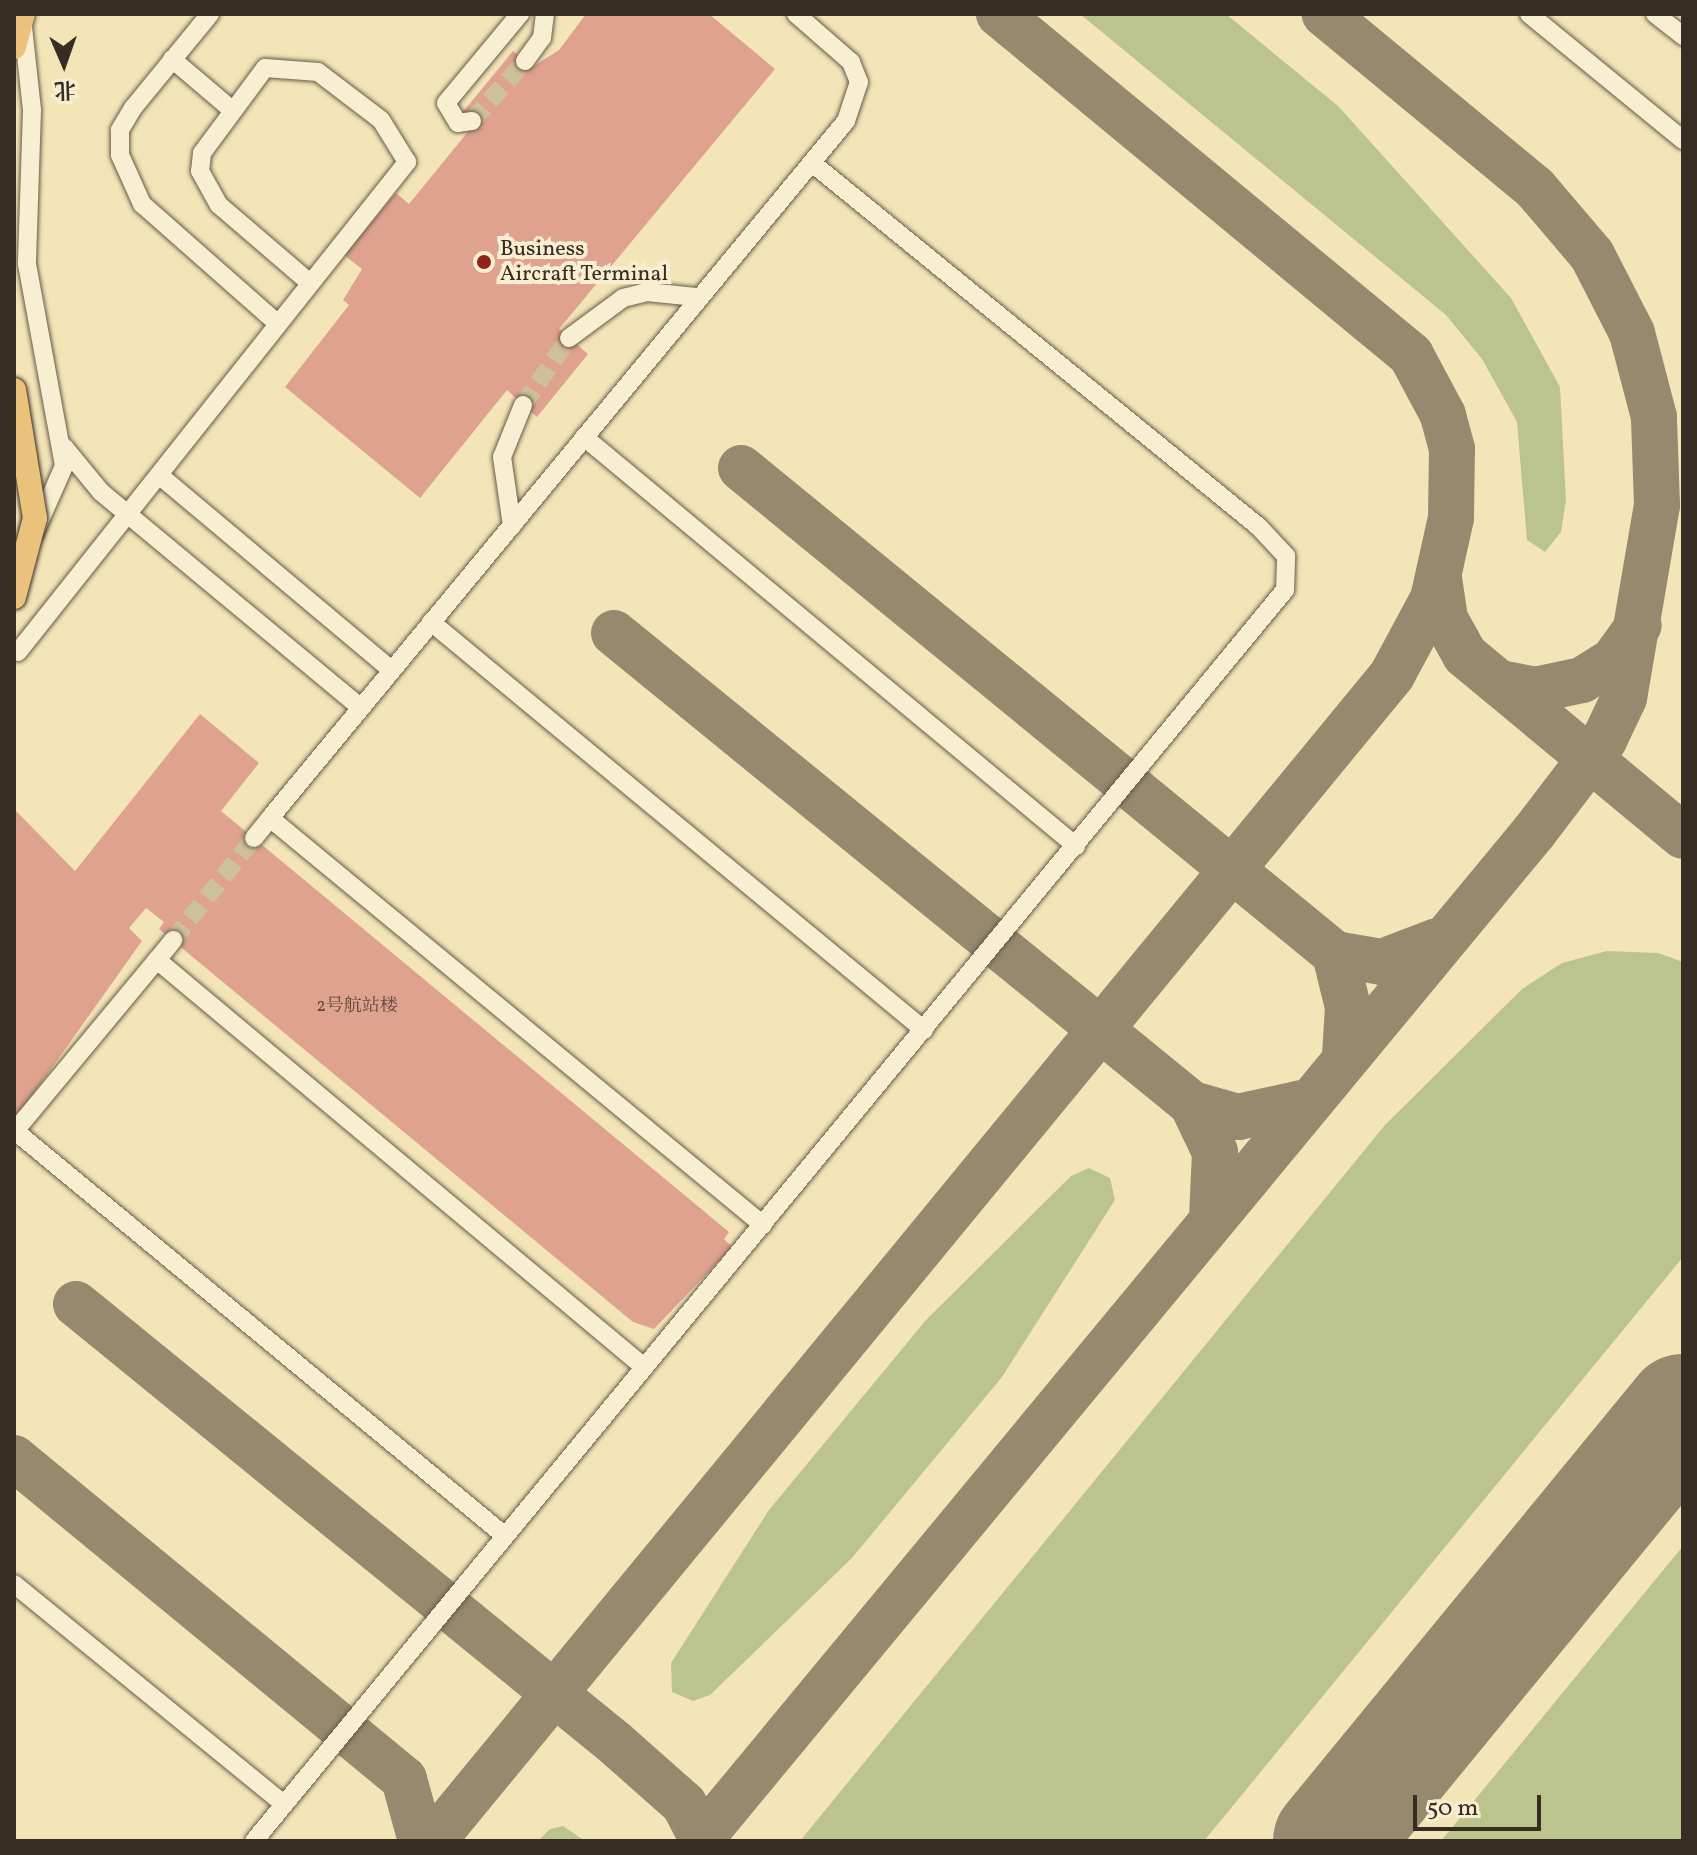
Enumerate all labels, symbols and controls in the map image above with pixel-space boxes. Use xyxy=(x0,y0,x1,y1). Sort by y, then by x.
north arrow xyxy=(24,24,104,104)
text: 北 xyxy=(53,73,76,104)
place label: Business Aircraft Terminal xyxy=(500,236,669,288)
marker: Business Aircraft Terminal xyxy=(475,253,493,271)
house number: 2号航站楼 xyxy=(316,996,398,1018)
scale bar xyxy=(1417,1779,1545,1829)
text: 50 m xyxy=(1427,1792,1479,1826)

